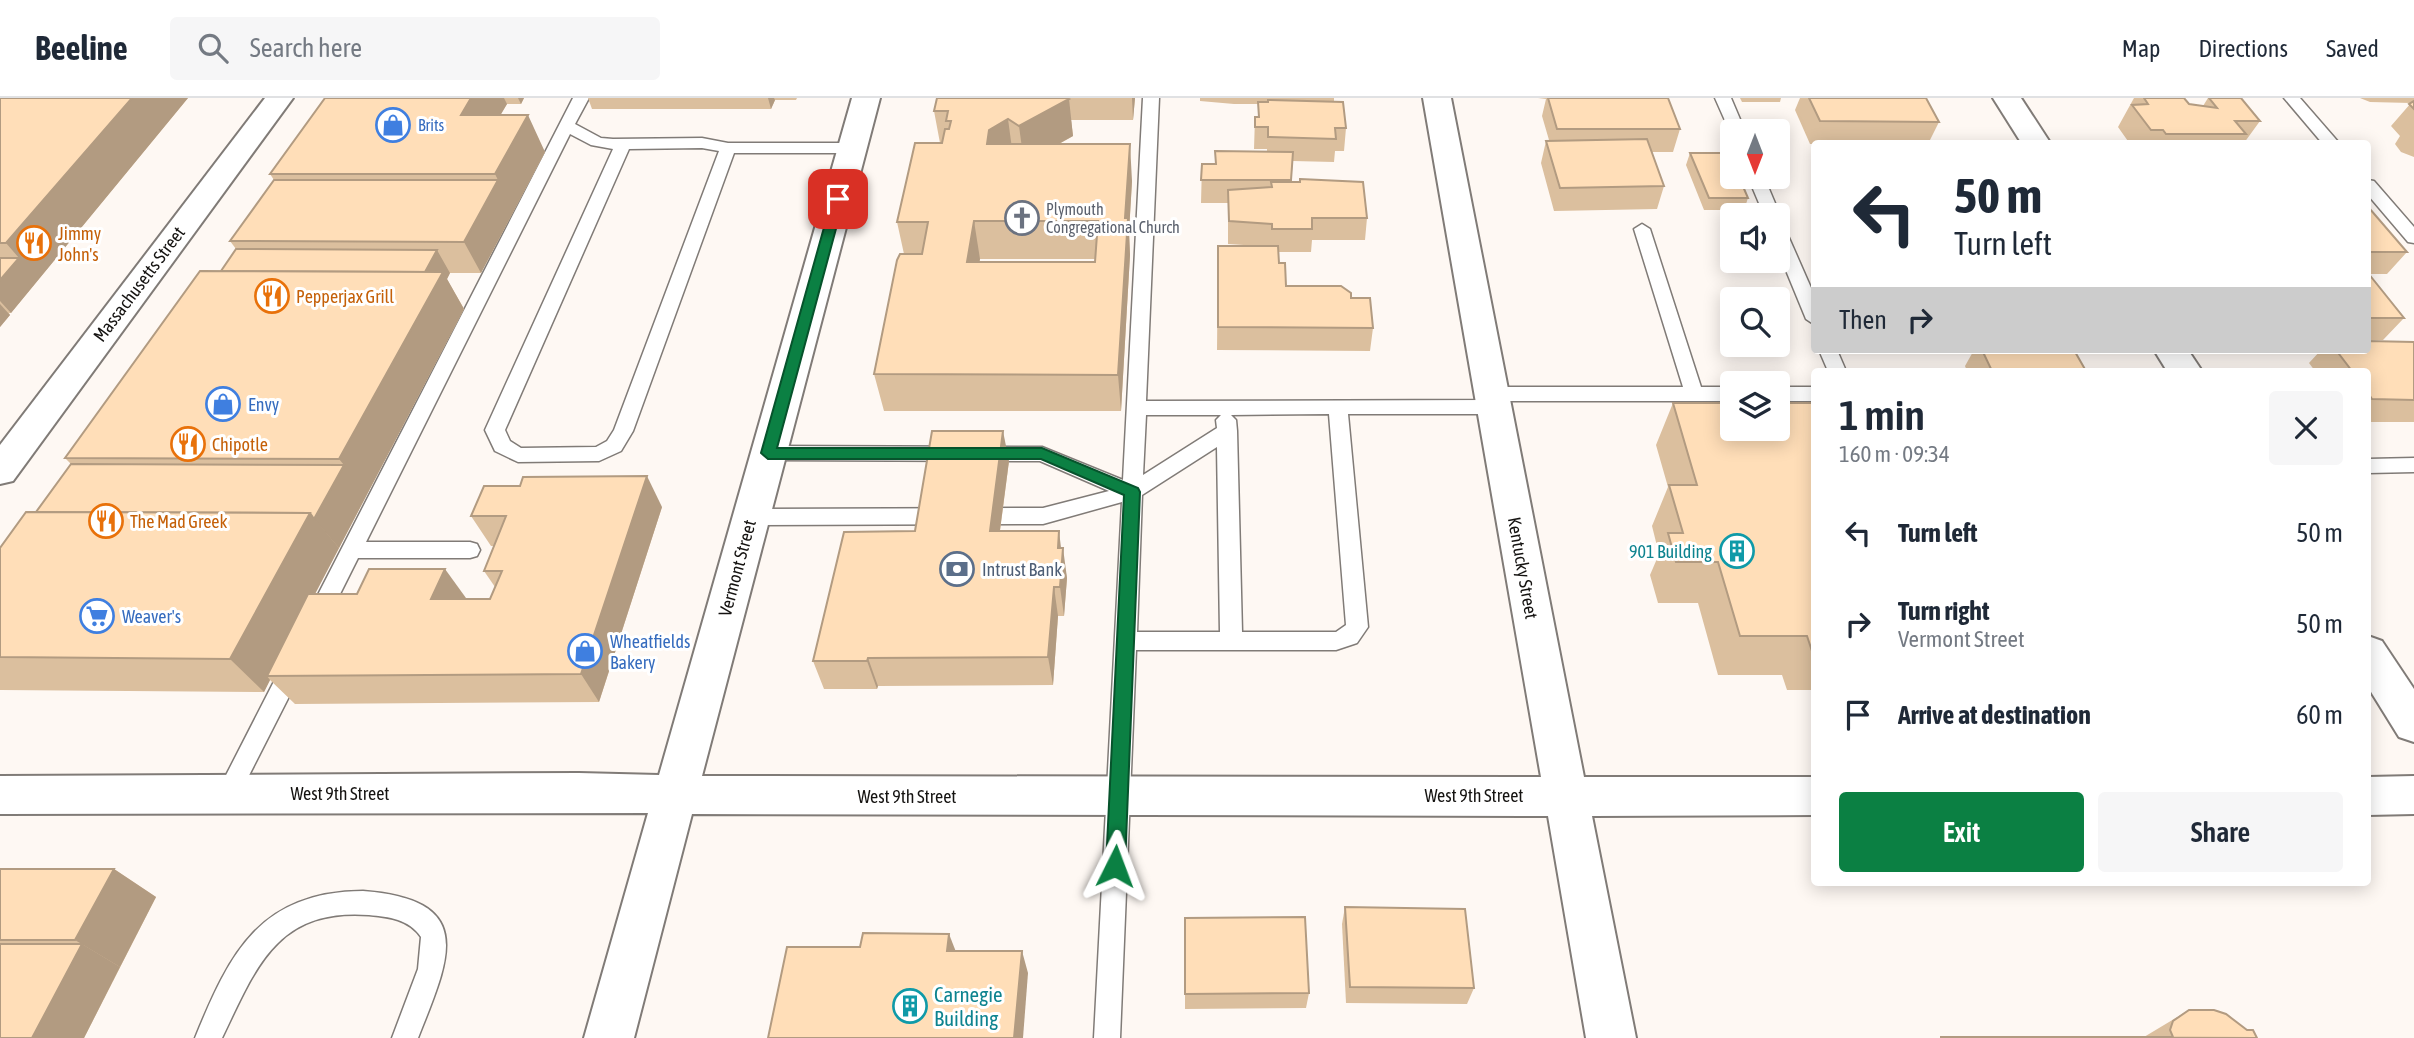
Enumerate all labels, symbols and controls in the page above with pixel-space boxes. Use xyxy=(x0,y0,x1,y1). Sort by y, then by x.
search box xyxy=(170,17,660,80)
text: Beeline xyxy=(35,29,128,67)
icon: search xyxy=(194,29,232,67)
text: Search here xyxy=(250,33,362,63)
text: Map xyxy=(2122,35,2160,62)
text: Directions xyxy=(2198,35,2288,62)
text: Saved xyxy=(2326,35,2379,62)
shop icon: Brits xyxy=(374,106,412,144)
place label: Brits xyxy=(418,116,445,134)
north arrow xyxy=(1720,119,1790,189)
map controls xyxy=(1720,119,1790,441)
text: 50 m xyxy=(1954,167,2042,223)
icon: left xyxy=(1839,168,1930,259)
pin xyxy=(808,169,868,229)
icon: arrive xyxy=(819,180,857,218)
church icon: Plymouth Congregational Church xyxy=(1003,199,1041,237)
place label: Plymouth Congregational Church xyxy=(1046,200,1180,237)
button: sound xyxy=(1720,203,1790,273)
street label: Massachusetts Street xyxy=(89,222,189,346)
place label: Jimmy John's xyxy=(58,223,101,265)
restaurant icon: Jimmy John's xyxy=(15,224,53,262)
text: Turn left xyxy=(1954,225,2052,262)
restaurant icon: Pepperjax Grill xyxy=(253,277,291,315)
place label: Pepperjax Grill xyxy=(296,286,394,307)
button: search xyxy=(1720,287,1790,357)
icon: right xyxy=(1901,301,1939,339)
text: Then xyxy=(1839,305,1887,335)
button: layers xyxy=(1720,371,1790,441)
shop icon: Envy xyxy=(204,385,242,423)
text: 1 min xyxy=(1839,391,1925,439)
button: close xyxy=(2269,391,2343,465)
place label: Envy xyxy=(248,394,279,415)
restaurant icon: Chipotle xyxy=(169,425,207,463)
place label: Chipotle xyxy=(212,434,268,455)
text: 160 m · 09:34 xyxy=(1839,441,1950,467)
restaurant icon: The Mad Greek xyxy=(87,502,125,540)
place label: The Mad Greek xyxy=(130,511,227,532)
icon: left xyxy=(1839,514,1877,552)
street label: Kentucky Street xyxy=(1504,515,1542,621)
street label: Vermont Street xyxy=(714,517,760,619)
text: Turn left xyxy=(1898,518,1978,548)
text: 50 m xyxy=(2296,518,2343,548)
building icon: 901 Building xyxy=(1718,532,1756,570)
place label: 901 Building xyxy=(1629,541,1712,562)
bank icon: Intrust Bank xyxy=(938,550,976,588)
place label: Intrust Bank xyxy=(982,559,1062,580)
text: Turn right xyxy=(1898,596,1989,626)
supermarket icon: Weaver's xyxy=(78,597,116,635)
icon: right xyxy=(1839,605,1877,643)
place label: Weaver's xyxy=(122,606,181,627)
text: 50 m xyxy=(2296,609,2343,639)
text: Vermont Street xyxy=(1898,626,2025,652)
place label: Wheatfields Bakery xyxy=(610,631,690,673)
shop icon: Wheatfields Bakery xyxy=(566,632,604,670)
icon: arrive xyxy=(1839,696,1877,734)
text: Arrive at destination xyxy=(1898,700,2091,730)
text: 60 m xyxy=(2296,700,2343,730)
street label: West 9th Street xyxy=(290,783,390,804)
street label: West 9th Street xyxy=(1424,785,1524,806)
street label: West 9th Street xyxy=(857,786,957,807)
button: Exit xyxy=(1839,792,2084,872)
button: Share xyxy=(2098,792,2343,872)
position arrow xyxy=(1078,829,1152,903)
place label: Carnegie Building xyxy=(934,982,1003,1030)
building icon: Carnegie Building xyxy=(891,987,929,1025)

